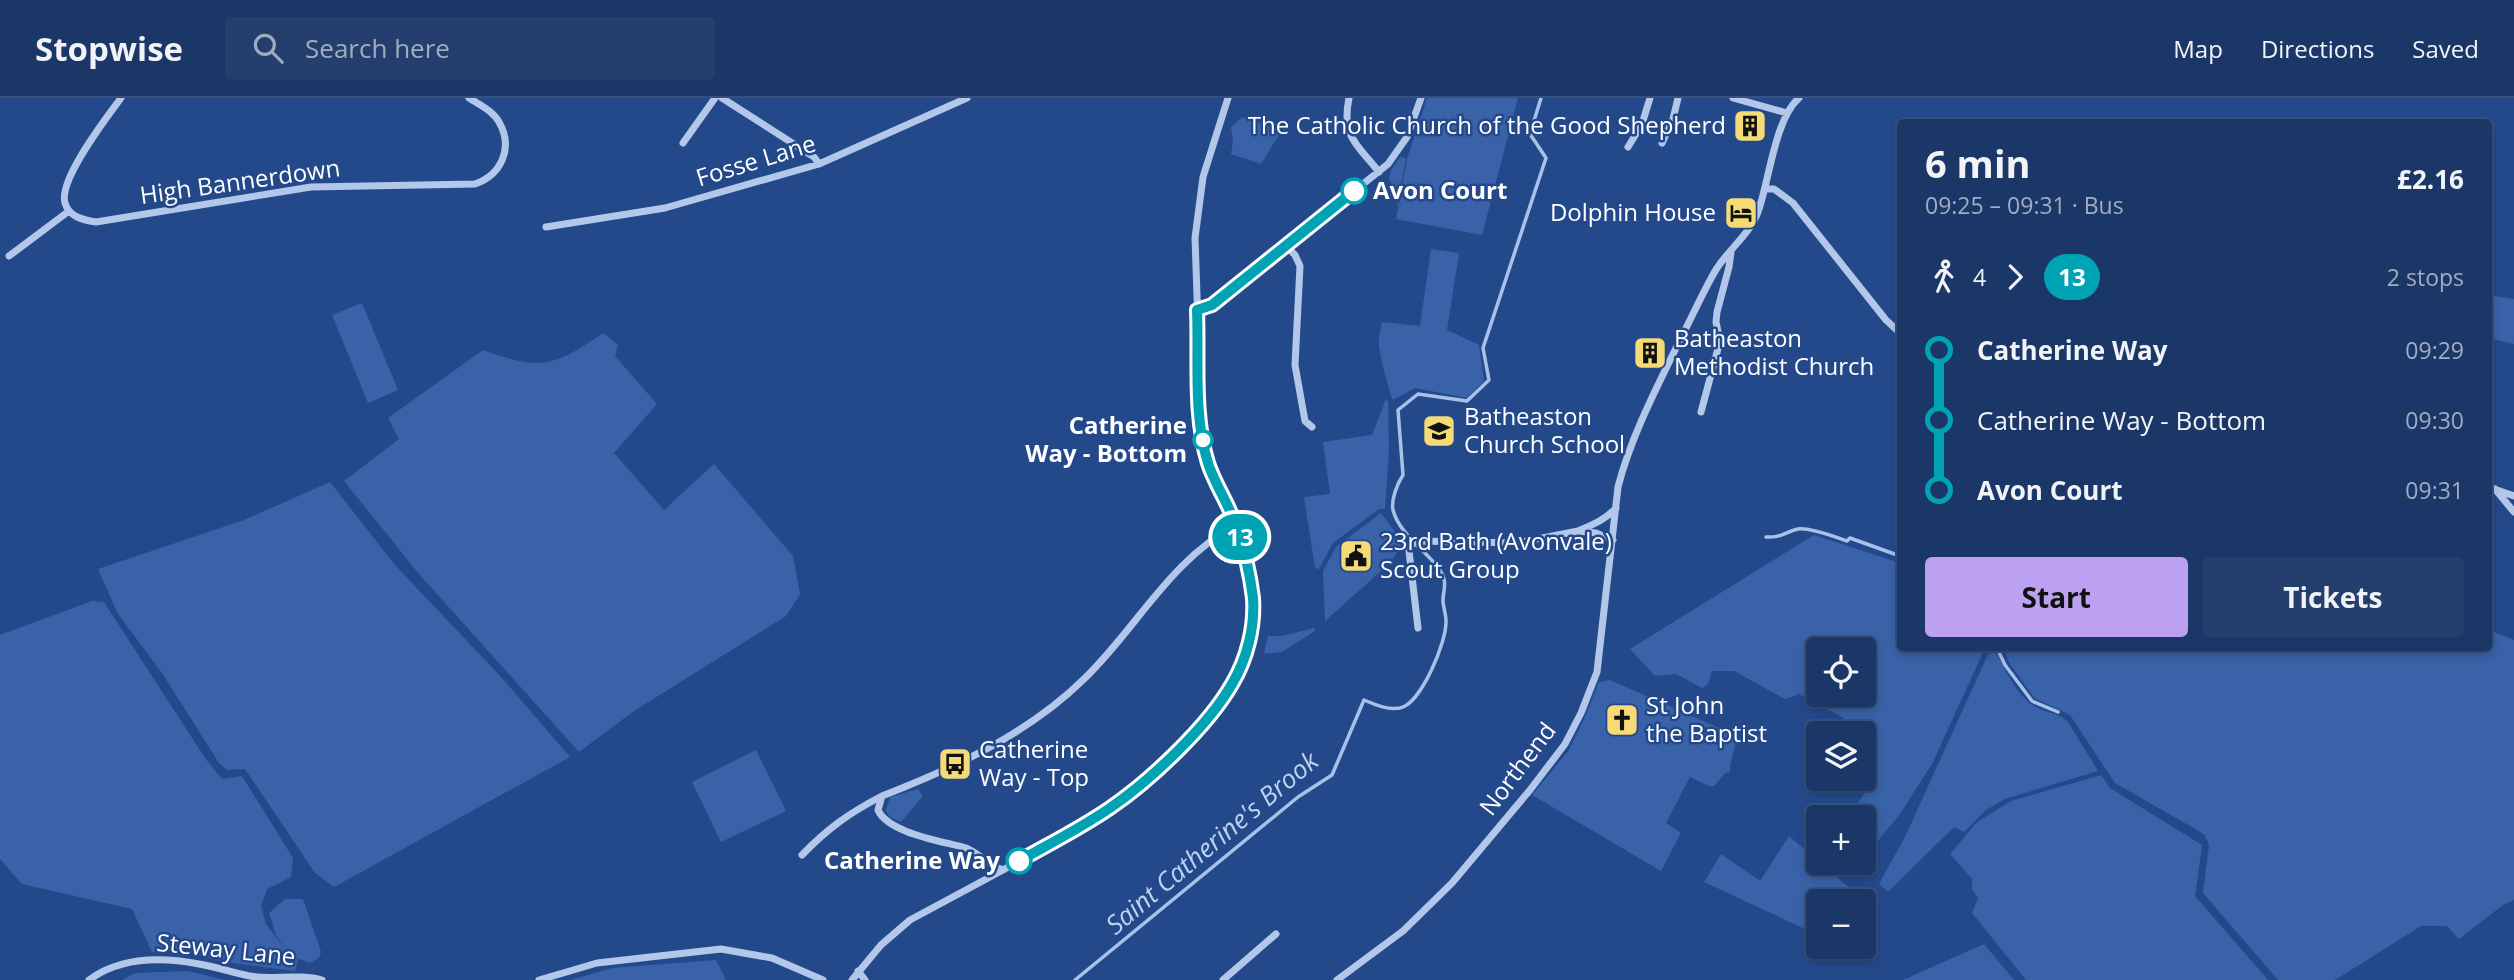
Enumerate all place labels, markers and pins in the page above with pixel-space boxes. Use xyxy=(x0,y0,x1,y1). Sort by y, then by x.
building icon: The Catholic Church of the Good Shepherd xyxy=(1731,107,1769,145)
place label: The Catholic Church of the Good Shepherd xyxy=(1248,108,1726,141)
place label: Avon Court xyxy=(1373,173,1507,206)
marker: Avon Court xyxy=(1341,178,1367,204)
hotel icon: Dolphin House xyxy=(1722,194,1760,232)
place label: Dolphin House xyxy=(1550,195,1716,228)
place label: Batheaston Methodist Church xyxy=(1674,321,1874,382)
building icon: Batheaston Methodist Church xyxy=(1631,334,1669,372)
place label: Batheaston Church School xyxy=(1464,399,1625,460)
place label: Catherine Way - Bottom xyxy=(1025,408,1187,469)
school or university icon: Batheaston Church School xyxy=(1420,412,1458,450)
marker: Catherine Way - Bottom xyxy=(1193,430,1213,450)
place label: 23rd Bath (Avonvale) Scout Group xyxy=(1380,524,1612,585)
public building icon: 23rd Bath (Avonvale) Scout Group xyxy=(1337,537,1375,575)
place label: St John the Baptist xyxy=(1646,688,1767,749)
church icon: St John the Baptist xyxy=(1603,701,1641,739)
place label: Catherine Way - Top xyxy=(979,732,1089,793)
bus stop icon: Catherine Way - Top xyxy=(936,745,974,783)
place label: Catherine Way xyxy=(824,843,1000,876)
marker: Catherine Way xyxy=(1006,848,1032,874)

